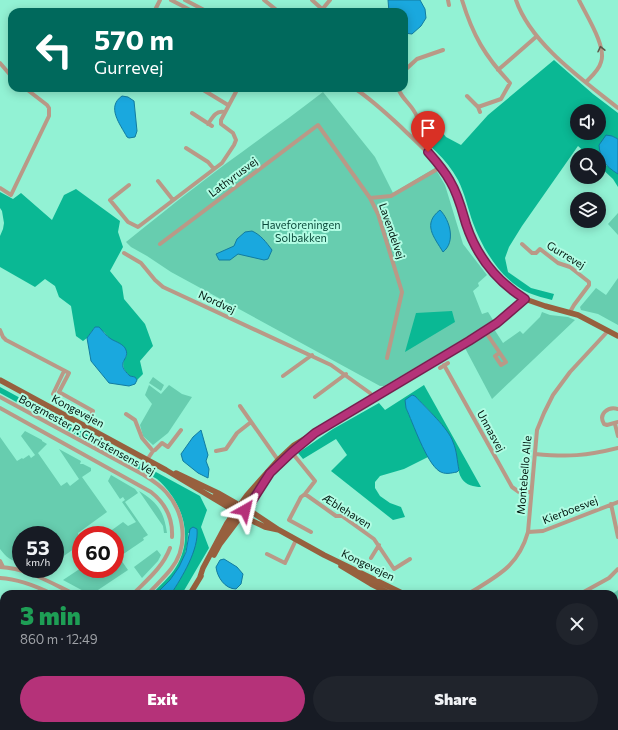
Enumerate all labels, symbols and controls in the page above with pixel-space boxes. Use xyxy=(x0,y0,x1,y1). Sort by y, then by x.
text: 570 m xyxy=(94,22,174,56)
icon: left xyxy=(28,24,80,76)
one-way arrow xyxy=(598,46,606,52)
text: Gurrevej xyxy=(94,56,164,78)
map controls xyxy=(570,104,606,228)
button: sound xyxy=(570,104,606,140)
pin xyxy=(411,111,445,152)
icon: arrive xyxy=(417,117,439,139)
button: search xyxy=(570,148,606,184)
street label: Lathyrusvej xyxy=(206,154,260,199)
button: layers xyxy=(570,192,606,228)
street label: Lavendelvej xyxy=(377,201,408,261)
park label: Haveforeningen Solbakken xyxy=(261,218,341,244)
street label: Gurrevej xyxy=(545,238,588,271)
street label: Nordvej xyxy=(197,287,238,316)
street label: Kongevejen xyxy=(50,391,107,430)
street label: Borgmester P. Christensens Vej xyxy=(17,392,158,478)
street label: Unnasvej xyxy=(475,408,508,454)
street label: Montebello Alle xyxy=(514,435,533,515)
position arrow xyxy=(224,489,266,531)
street label: Æblehaven xyxy=(320,490,374,531)
street label: Kierboesvej xyxy=(540,493,600,526)
speed limit sign: 60 xyxy=(72,526,124,578)
text: 53 xyxy=(26,535,50,559)
street label: Kongevejen xyxy=(340,546,397,583)
text: km/h xyxy=(26,556,50,568)
text: 3 min xyxy=(20,601,81,630)
button: close xyxy=(556,603,598,645)
text: 860 m · 12:49 xyxy=(20,631,98,647)
button: Exit xyxy=(20,676,305,722)
button: Share xyxy=(313,676,598,722)

